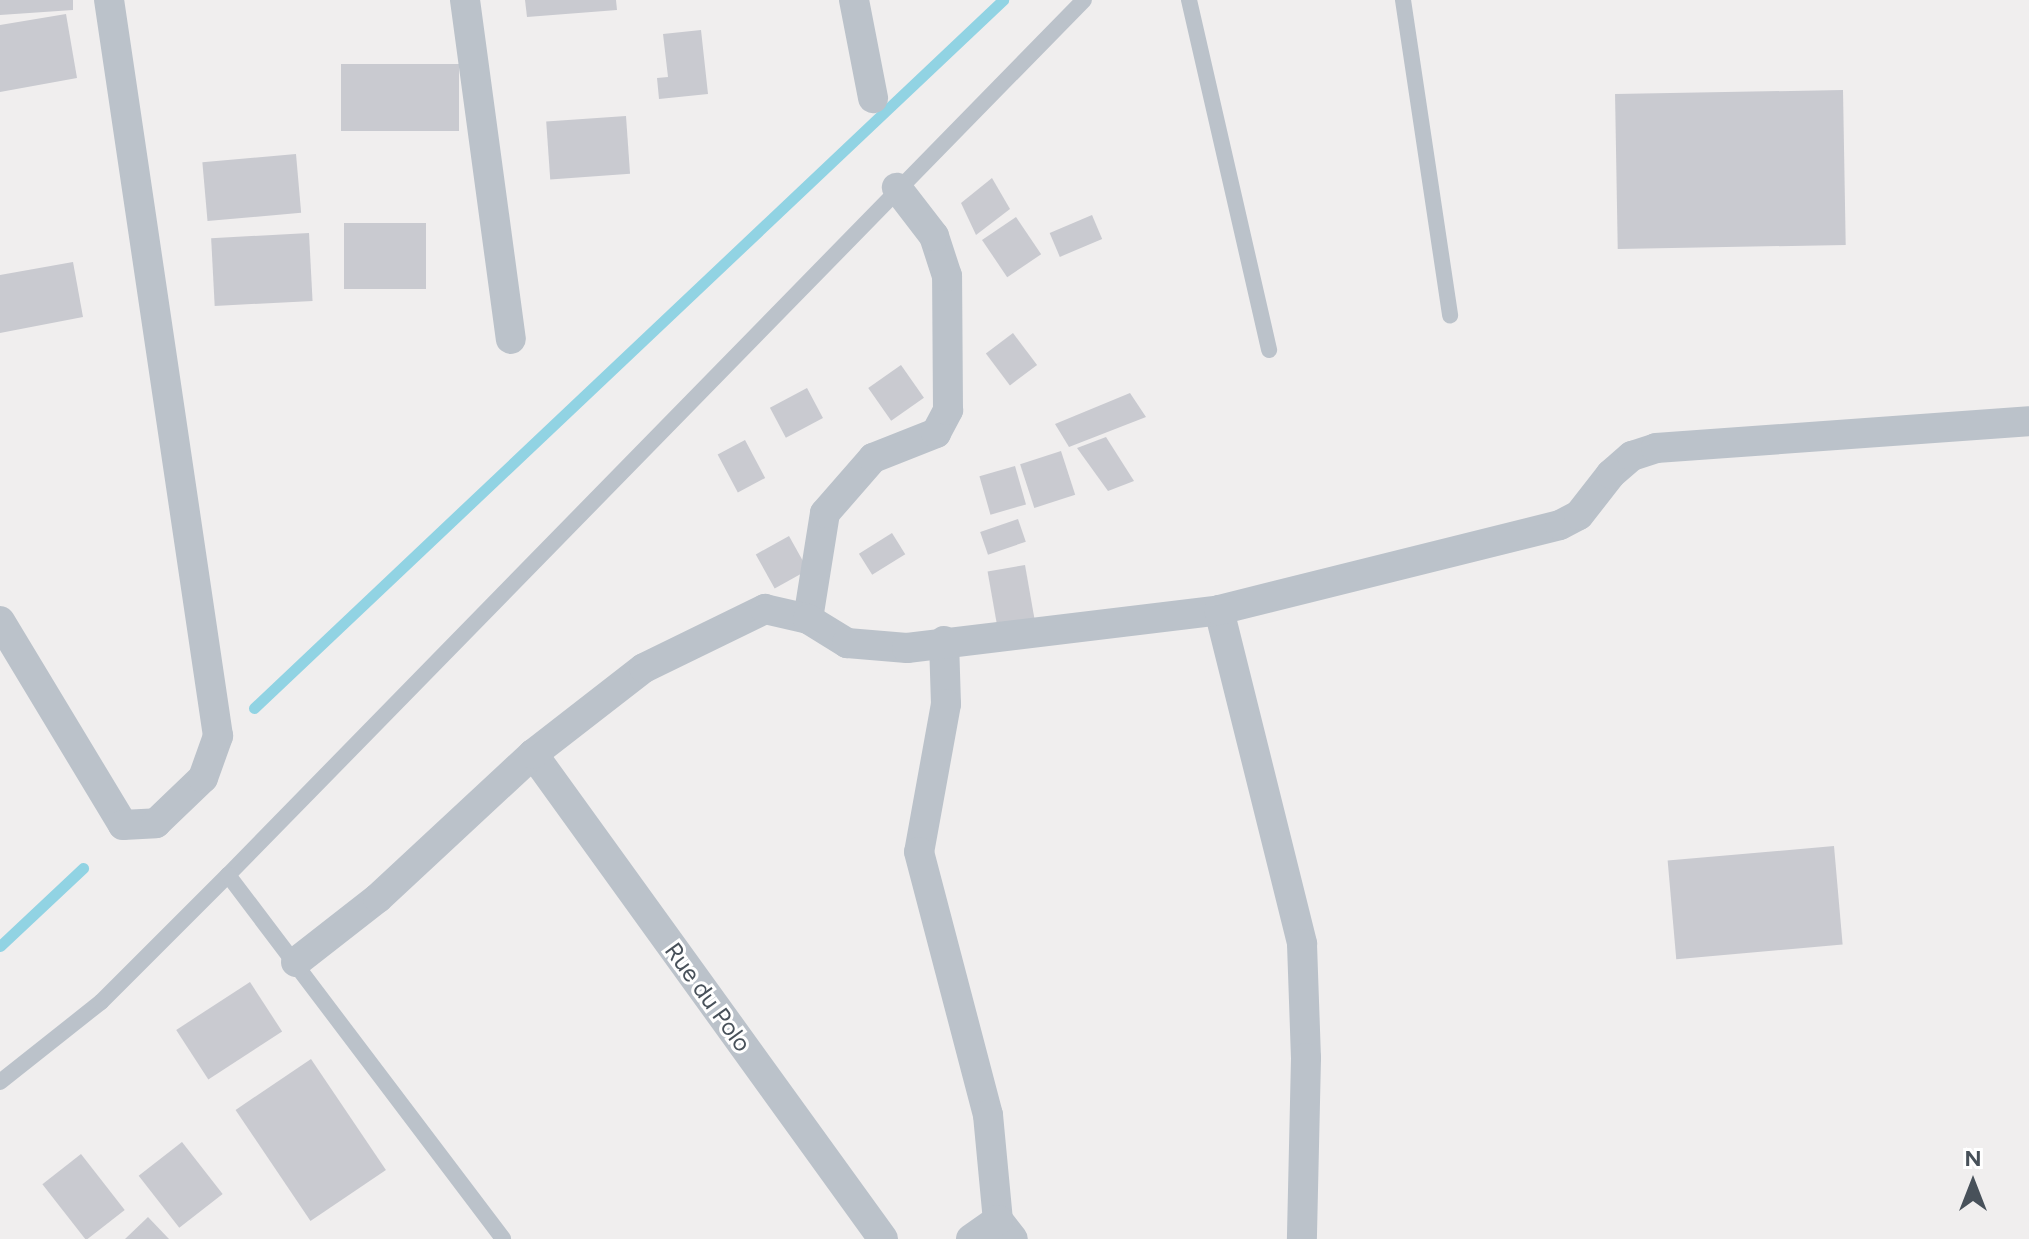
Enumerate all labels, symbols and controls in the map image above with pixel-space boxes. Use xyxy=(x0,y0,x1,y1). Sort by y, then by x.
street label: Rue du Polo xyxy=(659,937,757,1057)
north arrow xyxy=(1933,1143,2013,1223)
text: N xyxy=(1964,1145,1982,1172)

